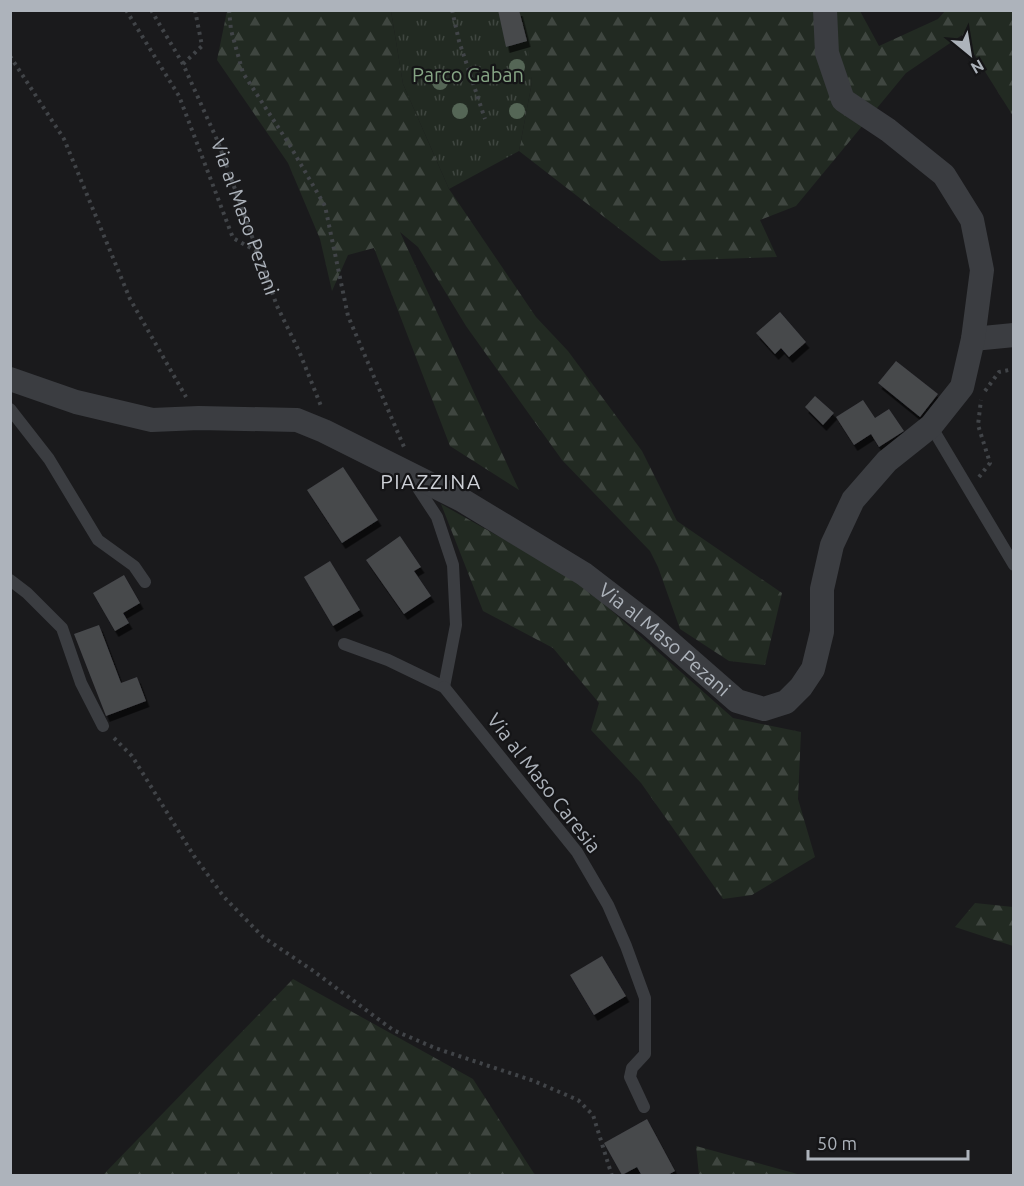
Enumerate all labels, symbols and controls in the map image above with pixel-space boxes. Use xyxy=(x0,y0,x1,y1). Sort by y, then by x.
north arrow xyxy=(940,24,1000,84)
text: N xyxy=(968,56,987,78)
park label: Parco Gaban xyxy=(412,63,524,86)
street label: Via al Maso Pezani xyxy=(207,136,284,298)
district label: PIAZZINA xyxy=(380,469,482,493)
street label: Via al Maso Pezani xyxy=(594,578,735,701)
street label: Via al Maso Caresia xyxy=(483,708,606,857)
scale bar xyxy=(808,1123,968,1161)
text: 50 m xyxy=(817,1133,857,1153)

